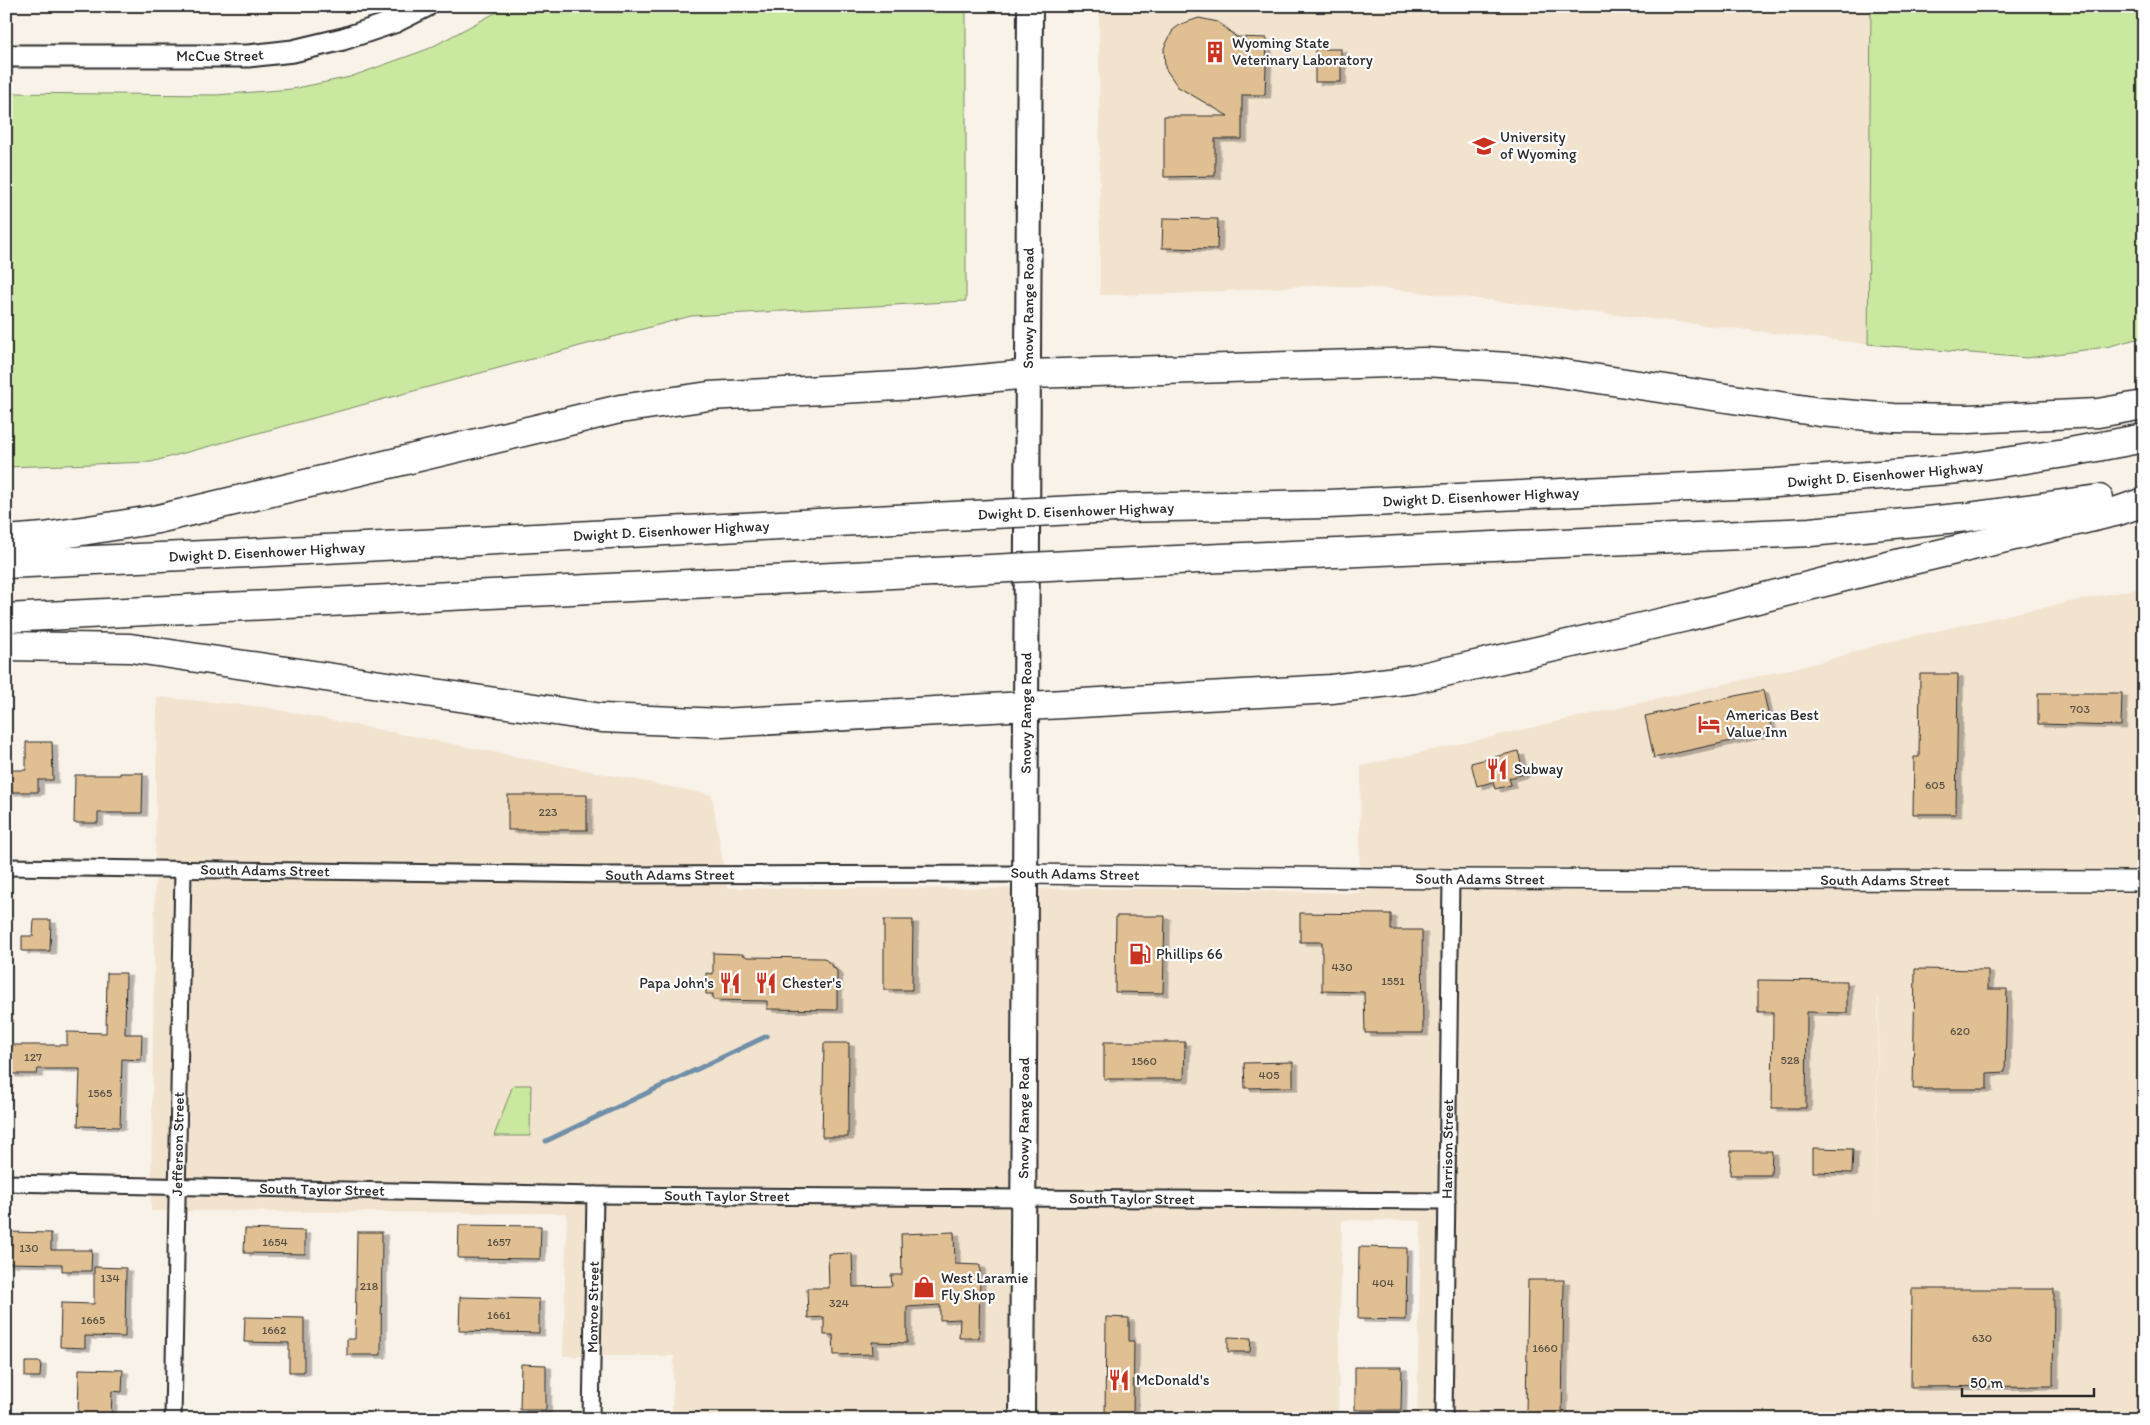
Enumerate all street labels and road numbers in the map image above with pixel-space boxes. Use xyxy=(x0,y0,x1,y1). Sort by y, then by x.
street label: McCue Street xyxy=(176,45,265,65)
street label: Snowy Range Road xyxy=(1019,247,1038,369)
street label: Dwight D. Eisenhower Highway xyxy=(1786,456,1984,491)
street label: Dwight D. Eisenhower Highway xyxy=(1382,483,1580,510)
street label: Dwight D. Eisenhower Highway xyxy=(977,499,1175,523)
street label: Dwight D. Eisenhower Highway xyxy=(572,517,770,545)
street label: Dwight D. Eisenhower Highway xyxy=(168,538,365,566)
street label: Snowy Range Road xyxy=(1017,652,1035,774)
street label: South Adams Street xyxy=(200,861,330,880)
street label: South Adams Street xyxy=(1010,864,1140,884)
street label: South Adams Street xyxy=(605,866,735,884)
street label: South Adams Street xyxy=(1415,870,1545,888)
street label: South Adams Street xyxy=(1820,871,1950,889)
street label: Snowy Range Road xyxy=(1014,1057,1033,1179)
street label: Jefferson Street xyxy=(168,1091,188,1196)
street label: Harrison Street xyxy=(1438,1099,1457,1199)
street label: South Taylor Street xyxy=(259,1179,385,1200)
street label: South Taylor Street xyxy=(664,1186,790,1205)
street label: South Taylor Street xyxy=(1069,1189,1195,1208)
street label: Monroe Street xyxy=(583,1261,603,1353)

